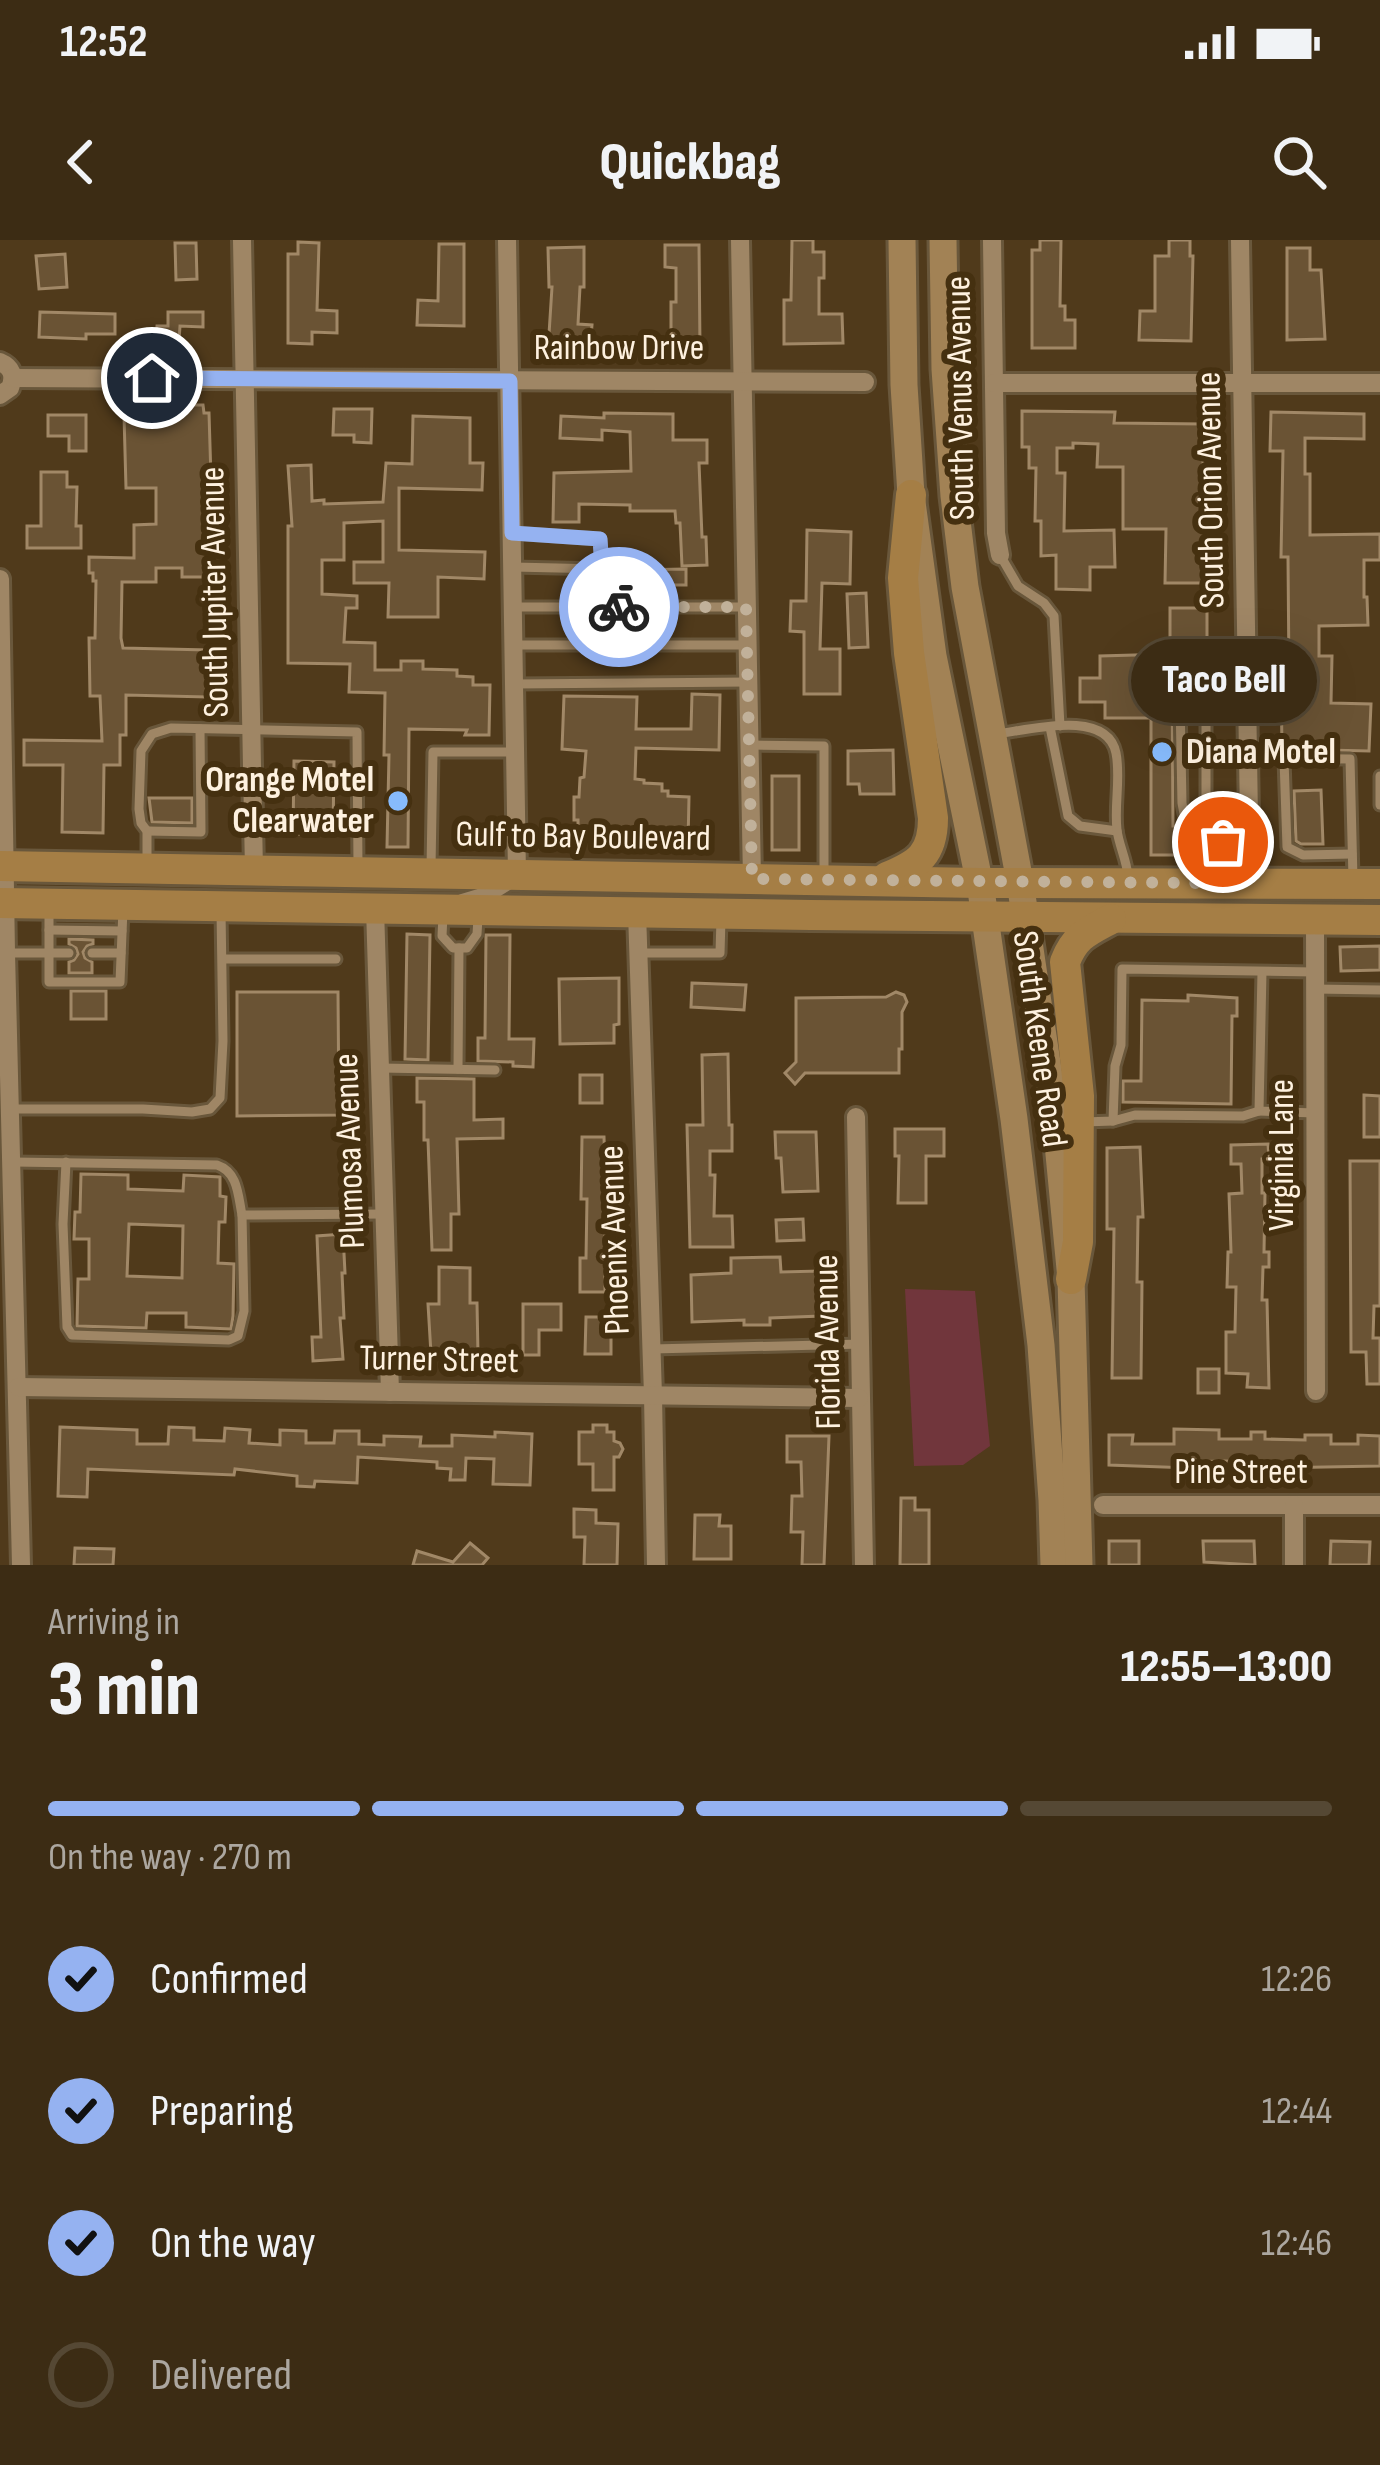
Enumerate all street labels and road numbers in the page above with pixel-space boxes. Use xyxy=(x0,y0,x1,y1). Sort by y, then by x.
street label: South Venus Avenue xyxy=(937,276,985,520)
street label: Rainbow Drive xyxy=(534,327,704,370)
street label: South Orion Avenue xyxy=(1187,371,1235,609)
street label: South Jupiter Avenue xyxy=(191,466,239,718)
street label: Gulf to Bay Boulevard xyxy=(455,813,711,861)
street label: South Keene Road xyxy=(1003,928,1075,1150)
street label: Plumosa Avenue xyxy=(325,1053,375,1249)
street label: Virginia Lane xyxy=(1261,1079,1304,1231)
street label: Phoenix Avenue xyxy=(590,1145,640,1335)
street label: Florida Avenue xyxy=(805,1254,851,1430)
street label: Turner Street xyxy=(359,1337,519,1383)
street label: Pine Street xyxy=(1174,1451,1308,1494)

